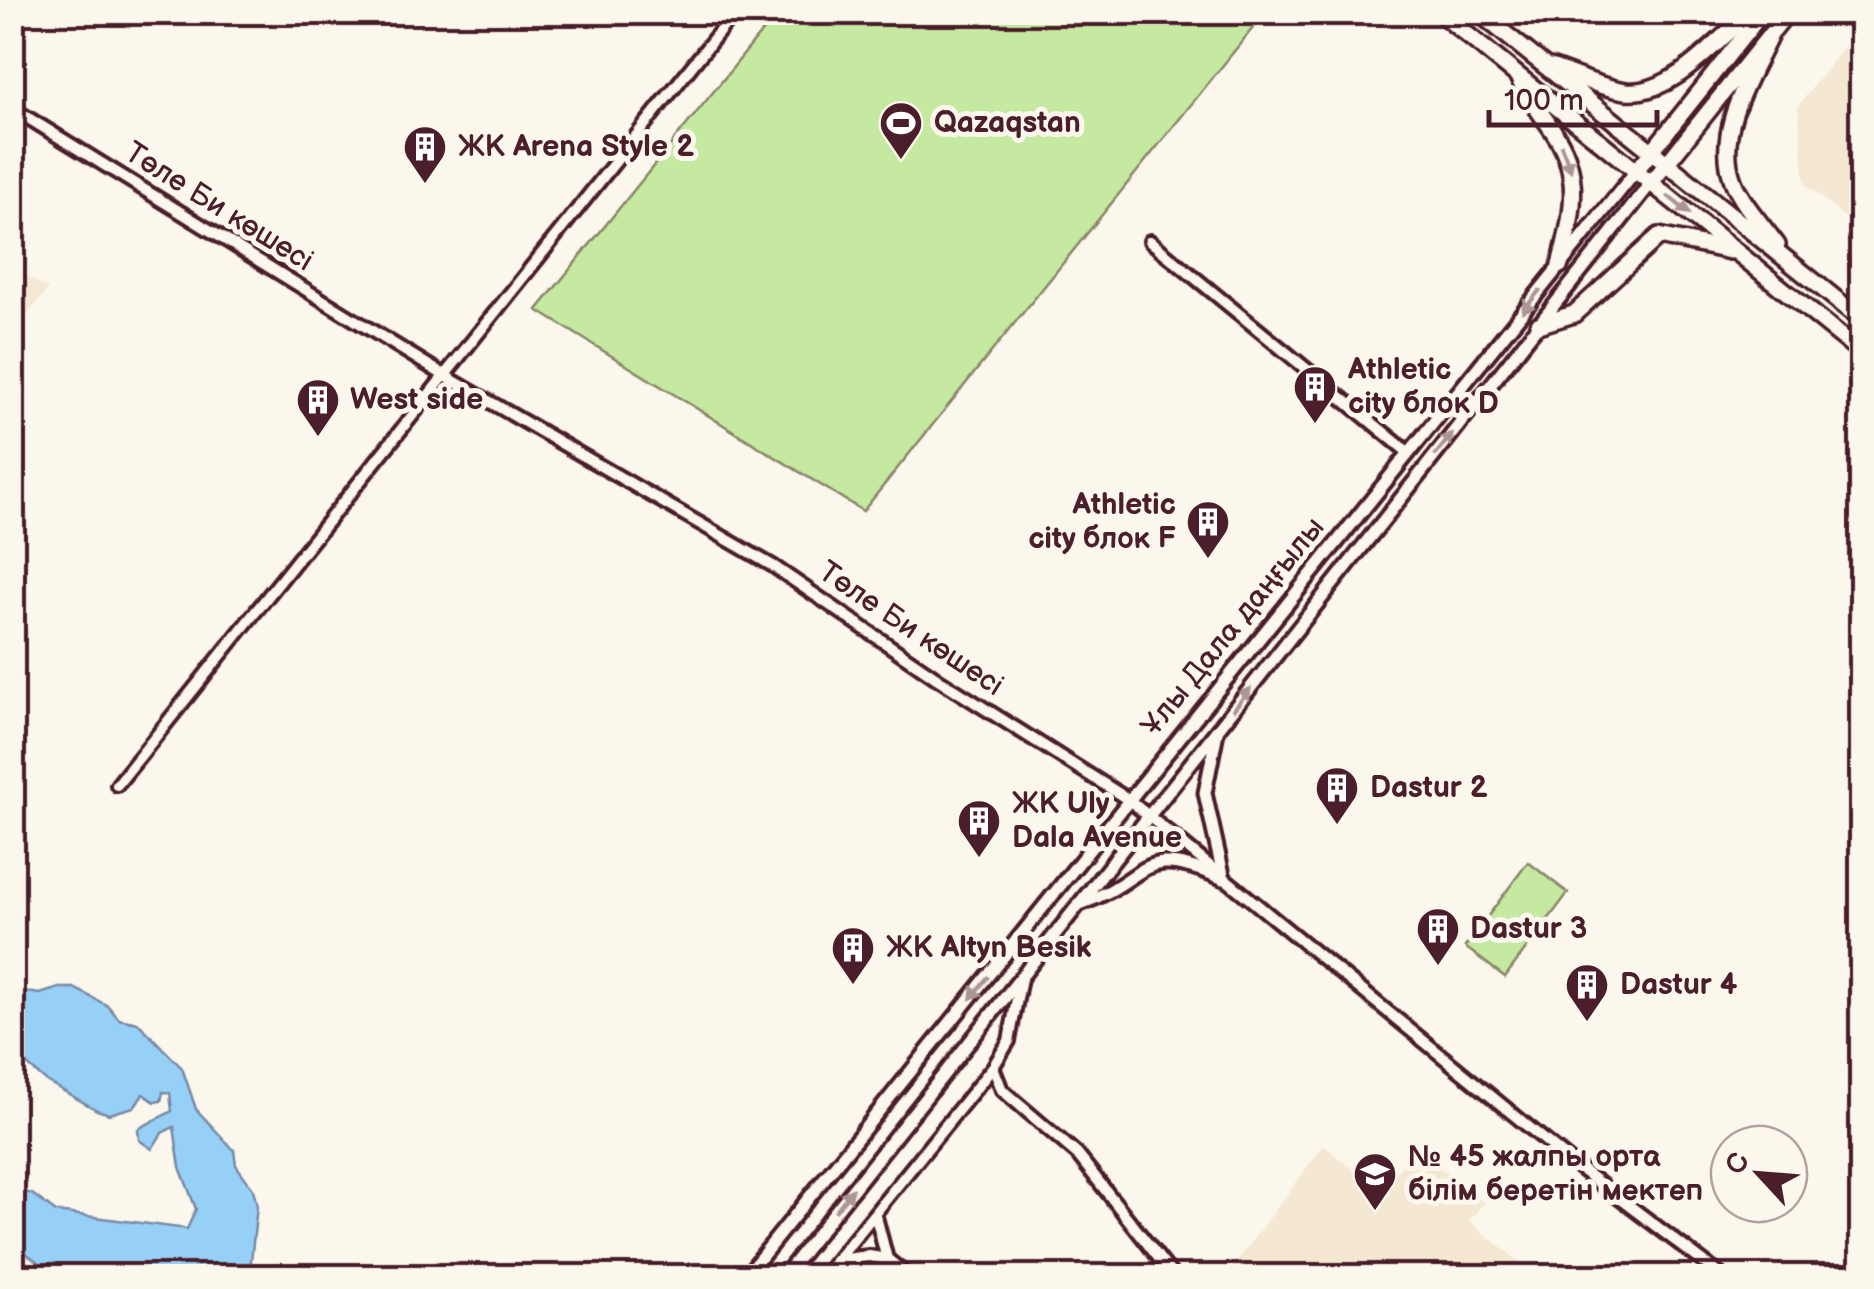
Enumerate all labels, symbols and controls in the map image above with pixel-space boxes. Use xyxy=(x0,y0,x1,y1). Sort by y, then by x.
scale bar xyxy=(1489,65,1656,127)
text: 100 m xyxy=(1504,83,1584,119)
sports icon: Qazaqstan xyxy=(878,100,924,161)
place label: Qazaqstan xyxy=(934,105,1081,141)
building icon: ЖК Arena Style 2 xyxy=(402,124,448,185)
place label: ЖК Arena Style 2 xyxy=(458,129,694,165)
street label: Төле Би көшесі xyxy=(118,135,320,279)
one-way arrow xyxy=(1559,144,1574,174)
one-way arrow xyxy=(1666,194,1691,215)
one-way arrow xyxy=(1521,288,1542,314)
place label: Athletic city блок D xyxy=(1347,352,1499,422)
building icon: Athletic city блок D xyxy=(1292,364,1338,425)
building icon: West side xyxy=(295,377,341,438)
place label: West side xyxy=(350,382,483,418)
one-way arrow xyxy=(1433,431,1454,457)
place label: Athletic city блок F xyxy=(1028,487,1176,557)
building icon: Athletic city блок F xyxy=(1185,499,1231,560)
street label: Ұлы Дала даңғылы xyxy=(1134,510,1332,744)
street label: Төле Би көшесі xyxy=(812,554,1010,704)
one-way arrow xyxy=(1231,686,1252,711)
building icon: Dastur 2 xyxy=(1314,765,1360,826)
place label: Dastur 2 xyxy=(1370,770,1488,806)
place label: ЖК Uly Dala Avenue xyxy=(1012,786,1182,856)
building icon: ЖК Uly Dala Avenue xyxy=(956,798,1002,859)
building icon: Dastur 3 xyxy=(1415,906,1461,967)
place label: Dastur 3 xyxy=(1470,911,1587,947)
building icon: ЖК Altyn Besik xyxy=(830,925,876,986)
place label: ЖК Altyn Besik xyxy=(886,930,1092,966)
building icon: Dastur 4 xyxy=(1564,962,1610,1023)
place label: Dastur 4 xyxy=(1620,967,1738,1003)
one-way arrow xyxy=(968,974,989,1000)
north arrow xyxy=(1709,1124,1809,1224)
place label: № 45 жалпы орта білім беретін мектеп xyxy=(1408,1139,1703,1209)
text: С xyxy=(1719,1147,1757,1180)
school or university icon: № 45 жалпы орта білім беретін мектеп xyxy=(1352,1151,1398,1212)
one-way arrow xyxy=(833,1187,854,1213)

